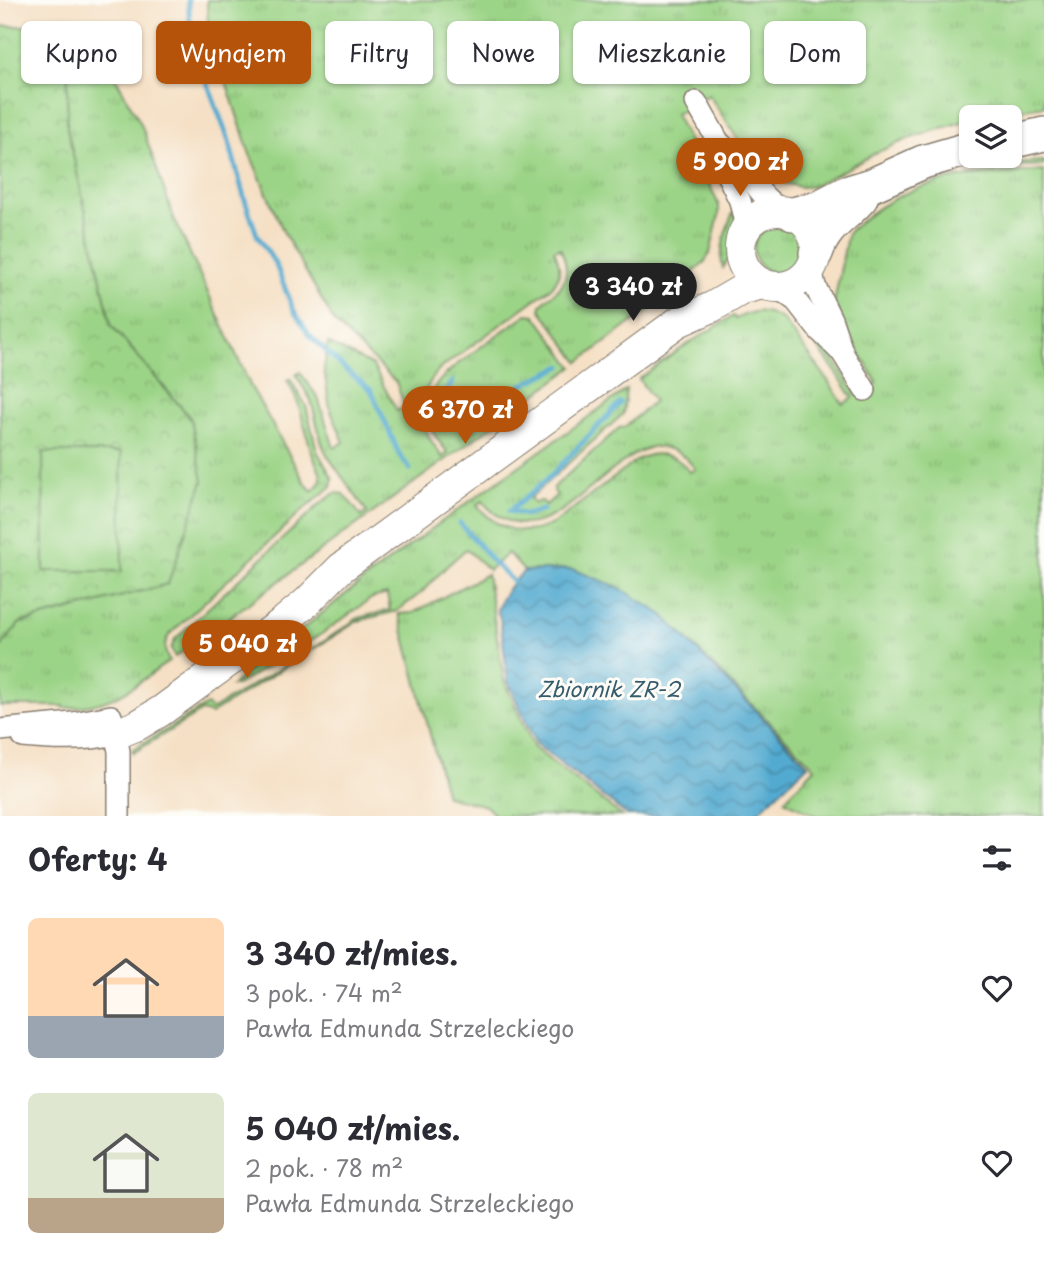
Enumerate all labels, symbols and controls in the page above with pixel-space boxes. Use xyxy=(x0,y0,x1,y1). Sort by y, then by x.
chip: Kupno xyxy=(21,21,142,84)
chip: Wynajem xyxy=(156,21,311,84)
chip: Filtry xyxy=(325,21,433,84)
chip: Nowe xyxy=(447,21,559,84)
chip: Mieszkanie xyxy=(573,21,750,84)
chip: Dom xyxy=(764,21,866,84)
map controls xyxy=(959,105,1022,168)
button: layers xyxy=(959,105,1022,168)
pin: 5 900 zł xyxy=(668,138,812,198)
text: 5 900 zł xyxy=(692,143,788,178)
pin: 3 340 zł xyxy=(561,264,705,323)
text: 3 340 zł xyxy=(585,268,681,303)
pin: 6 370 zł xyxy=(393,386,537,446)
text: 6 370 zł xyxy=(418,391,512,426)
pin: 5 040 zł xyxy=(175,620,319,680)
text: 5 040 zł xyxy=(198,625,296,660)
water label: Zbiornik ZR-2 xyxy=(538,672,681,704)
text: Oferty: 4 xyxy=(28,836,168,881)
icon: filters xyxy=(978,839,1016,877)
text: 3 340 zł/mies. xyxy=(245,930,458,975)
icon: home xyxy=(84,946,168,1030)
icon: heart xyxy=(978,969,1016,1007)
text: 3 pok. · 74 m² xyxy=(245,975,403,1010)
text: Pawła Edmunda Strzeleckiego xyxy=(245,1010,574,1045)
text: 5 040 zł/mies. xyxy=(245,1105,460,1150)
icon: home xyxy=(84,1121,168,1205)
icon: heart xyxy=(978,1144,1016,1182)
text: 2 pok. · 78 m² xyxy=(245,1150,403,1185)
text: Pawła Edmunda Strzeleckiego xyxy=(245,1185,574,1220)

